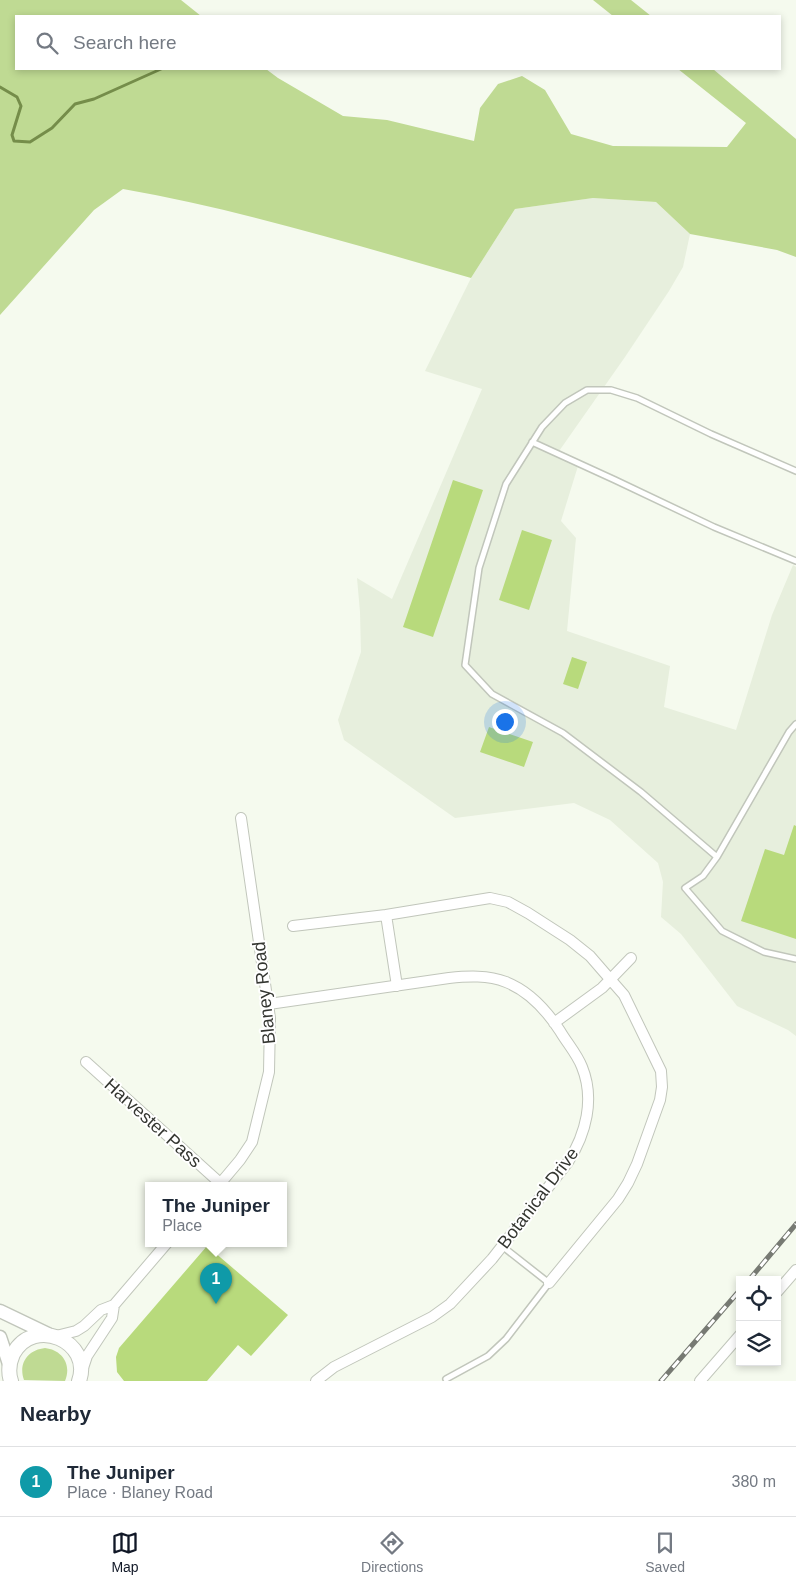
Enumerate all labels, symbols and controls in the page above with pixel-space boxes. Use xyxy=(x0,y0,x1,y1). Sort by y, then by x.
search box xyxy=(15,15,781,70)
icon: search xyxy=(33,29,61,57)
text: Search here xyxy=(73,32,177,53)
your location xyxy=(492,709,518,735)
street label: Blaney Road xyxy=(249,941,279,1045)
street label: Harvester Pass xyxy=(101,1074,205,1172)
street label: Botanical Drive xyxy=(494,1144,582,1252)
popup xyxy=(145,1182,287,1247)
text: The Juniper xyxy=(162,1195,270,1216)
text: Place xyxy=(162,1217,202,1234)
pin: 1 xyxy=(200,1263,232,1304)
map controls xyxy=(736,1276,781,1366)
button: locate xyxy=(736,1276,781,1321)
button: layers xyxy=(736,1321,781,1366)
text: Nearby xyxy=(20,1402,91,1425)
text: The Juniper xyxy=(67,1462,175,1483)
text: 1 xyxy=(32,1473,40,1490)
text: 380 m xyxy=(732,1473,776,1490)
text: Place · Blaney Road xyxy=(67,1484,213,1501)
tab: Map xyxy=(111,1529,139,1575)
tab: Directions xyxy=(361,1529,423,1575)
tab: Saved xyxy=(645,1529,685,1575)

